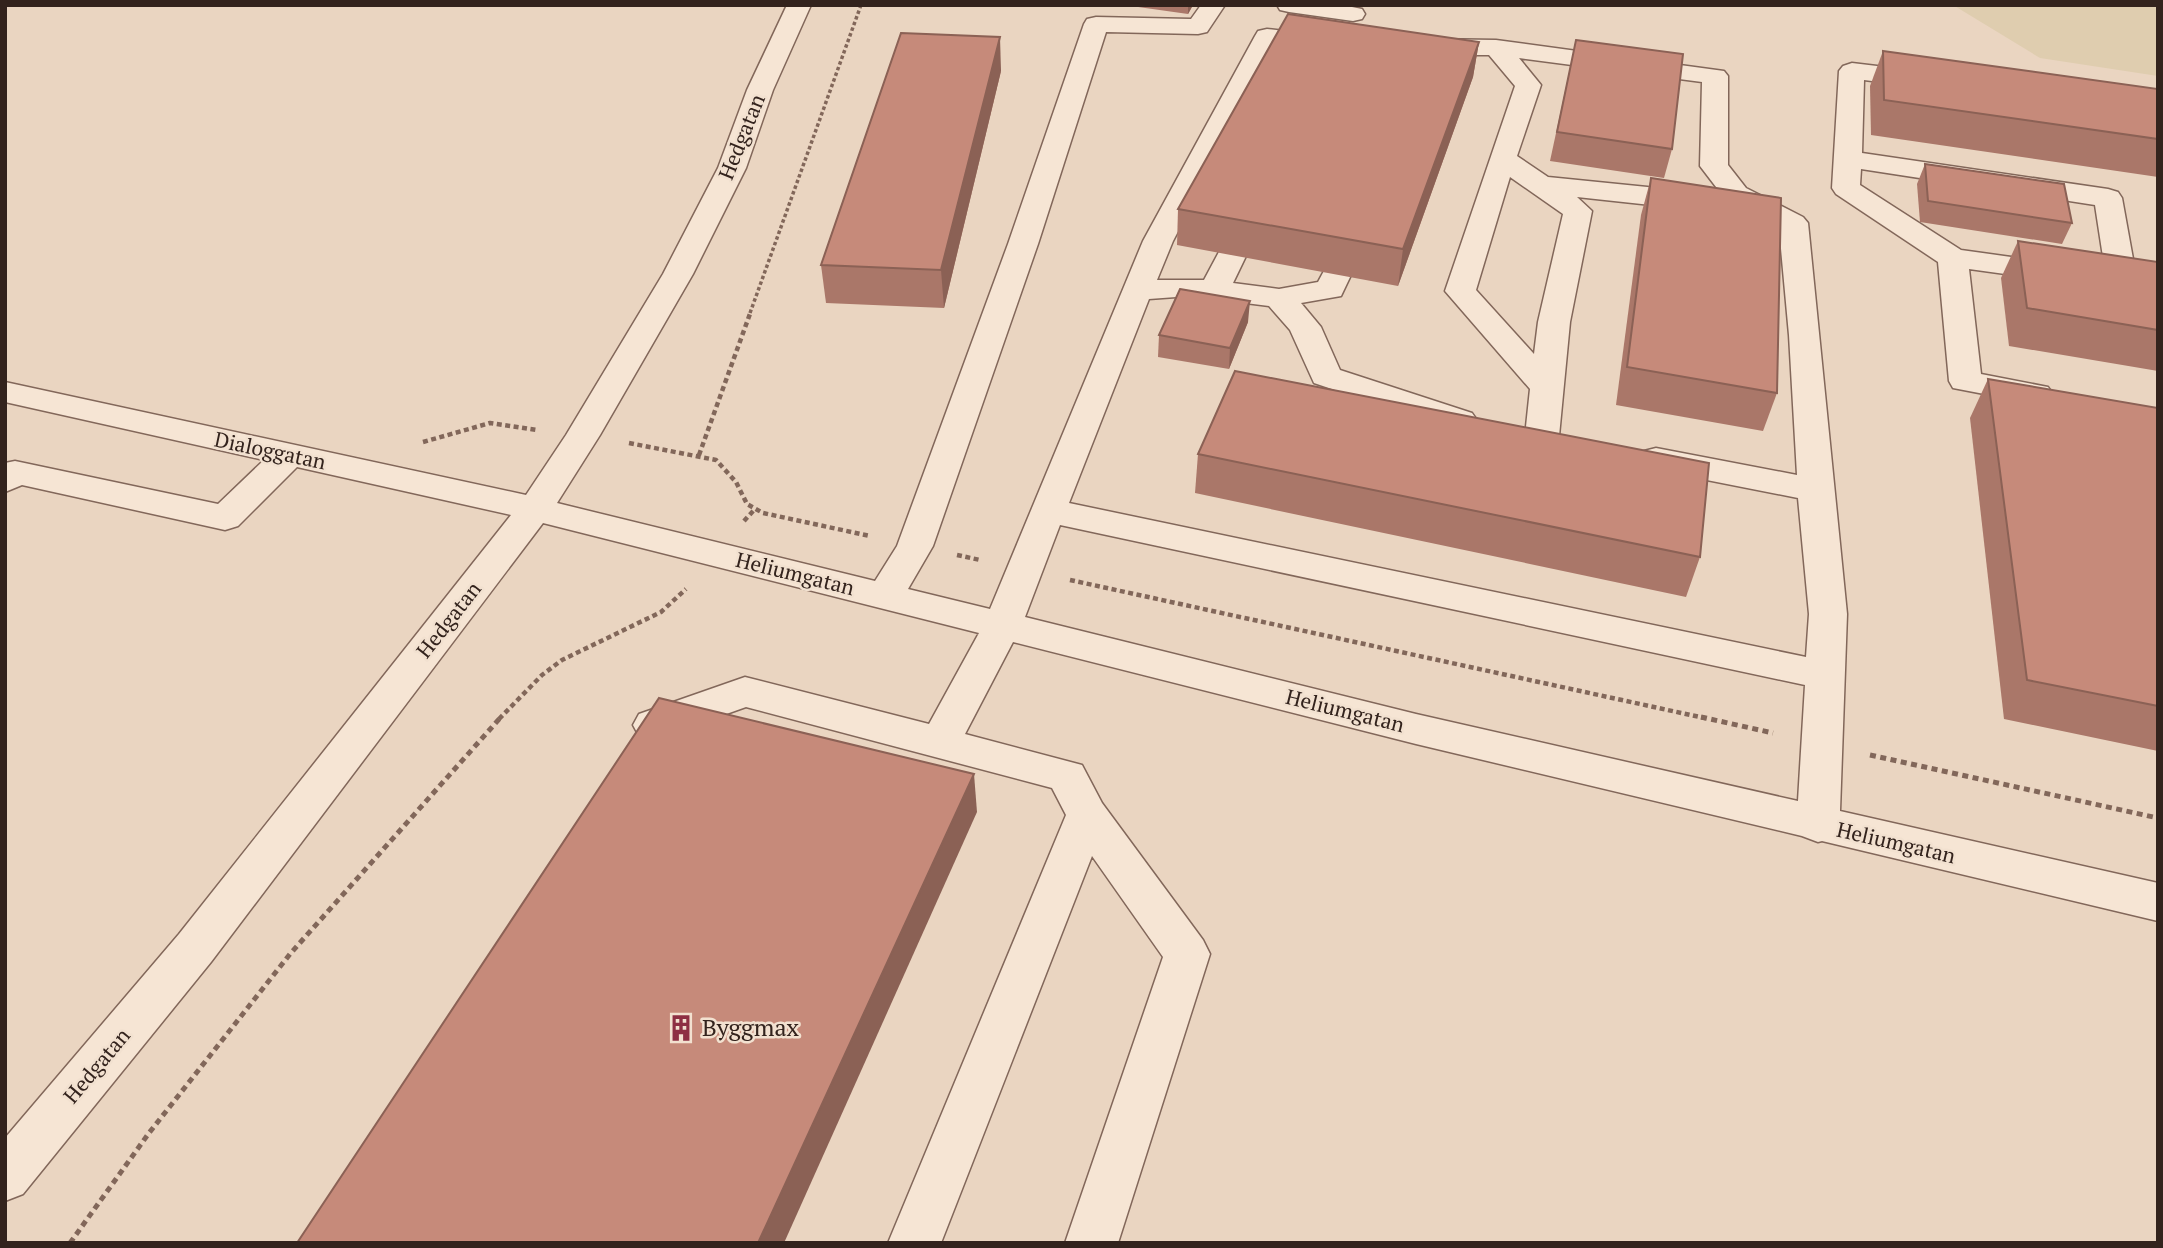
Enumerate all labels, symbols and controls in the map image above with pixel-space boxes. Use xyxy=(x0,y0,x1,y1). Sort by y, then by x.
street label: Hedgatan xyxy=(711,89,771,184)
street label: Dialoggatan xyxy=(212,425,329,476)
street label: Heliumgatan xyxy=(733,545,858,601)
street label: Hedgatan xyxy=(409,575,487,663)
street label: Heliumgatan xyxy=(1283,682,1408,738)
street label: Heliumgatan xyxy=(1834,815,1959,869)
place label: Byggmax xyxy=(702,1011,800,1043)
building icon: Byggmax xyxy=(666,1013,696,1043)
street label: Hedgatan xyxy=(57,1021,136,1109)

